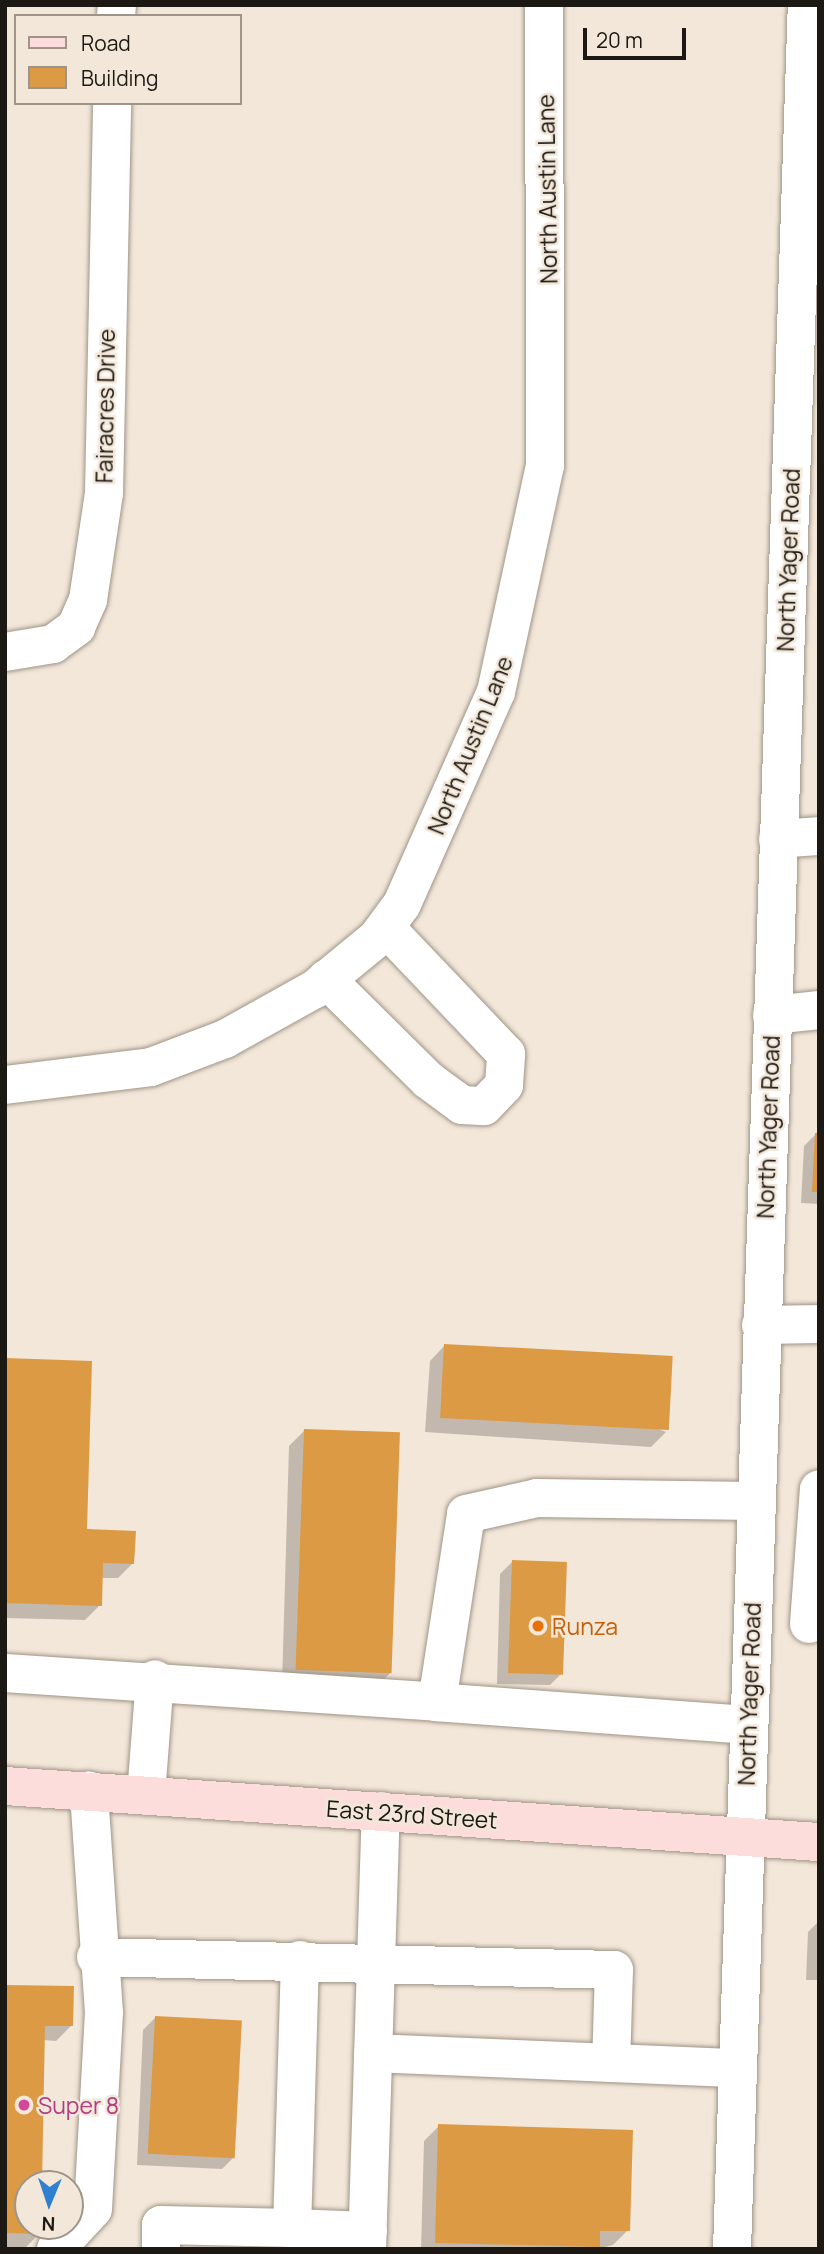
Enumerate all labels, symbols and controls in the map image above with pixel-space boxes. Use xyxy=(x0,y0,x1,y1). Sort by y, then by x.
legend xyxy=(14,14,242,105)
scale bar xyxy=(586,14,689,58)
text: 20 m xyxy=(596,26,643,54)
text: Road xyxy=(81,29,131,57)
text: Building xyxy=(81,64,158,92)
street label: North Austin Lane xyxy=(532,94,562,284)
street label: Fairacres Drive xyxy=(90,328,120,484)
street label: North Yager Road xyxy=(771,468,805,652)
street label: North Austin Lane xyxy=(422,652,518,838)
street label: North Yager Road xyxy=(751,1035,785,1219)
street label: North Yager Road xyxy=(732,1602,766,1786)
place label: Runza xyxy=(552,1612,618,1640)
marker: Runza xyxy=(530,1618,546,1634)
street label: East 23rd Street xyxy=(326,1794,498,1834)
place label: Super 8 xyxy=(38,2091,119,2119)
marker: Super 8 xyxy=(16,2097,32,2113)
north arrow xyxy=(14,2170,84,2240)
text: N xyxy=(41,2211,56,2237)

